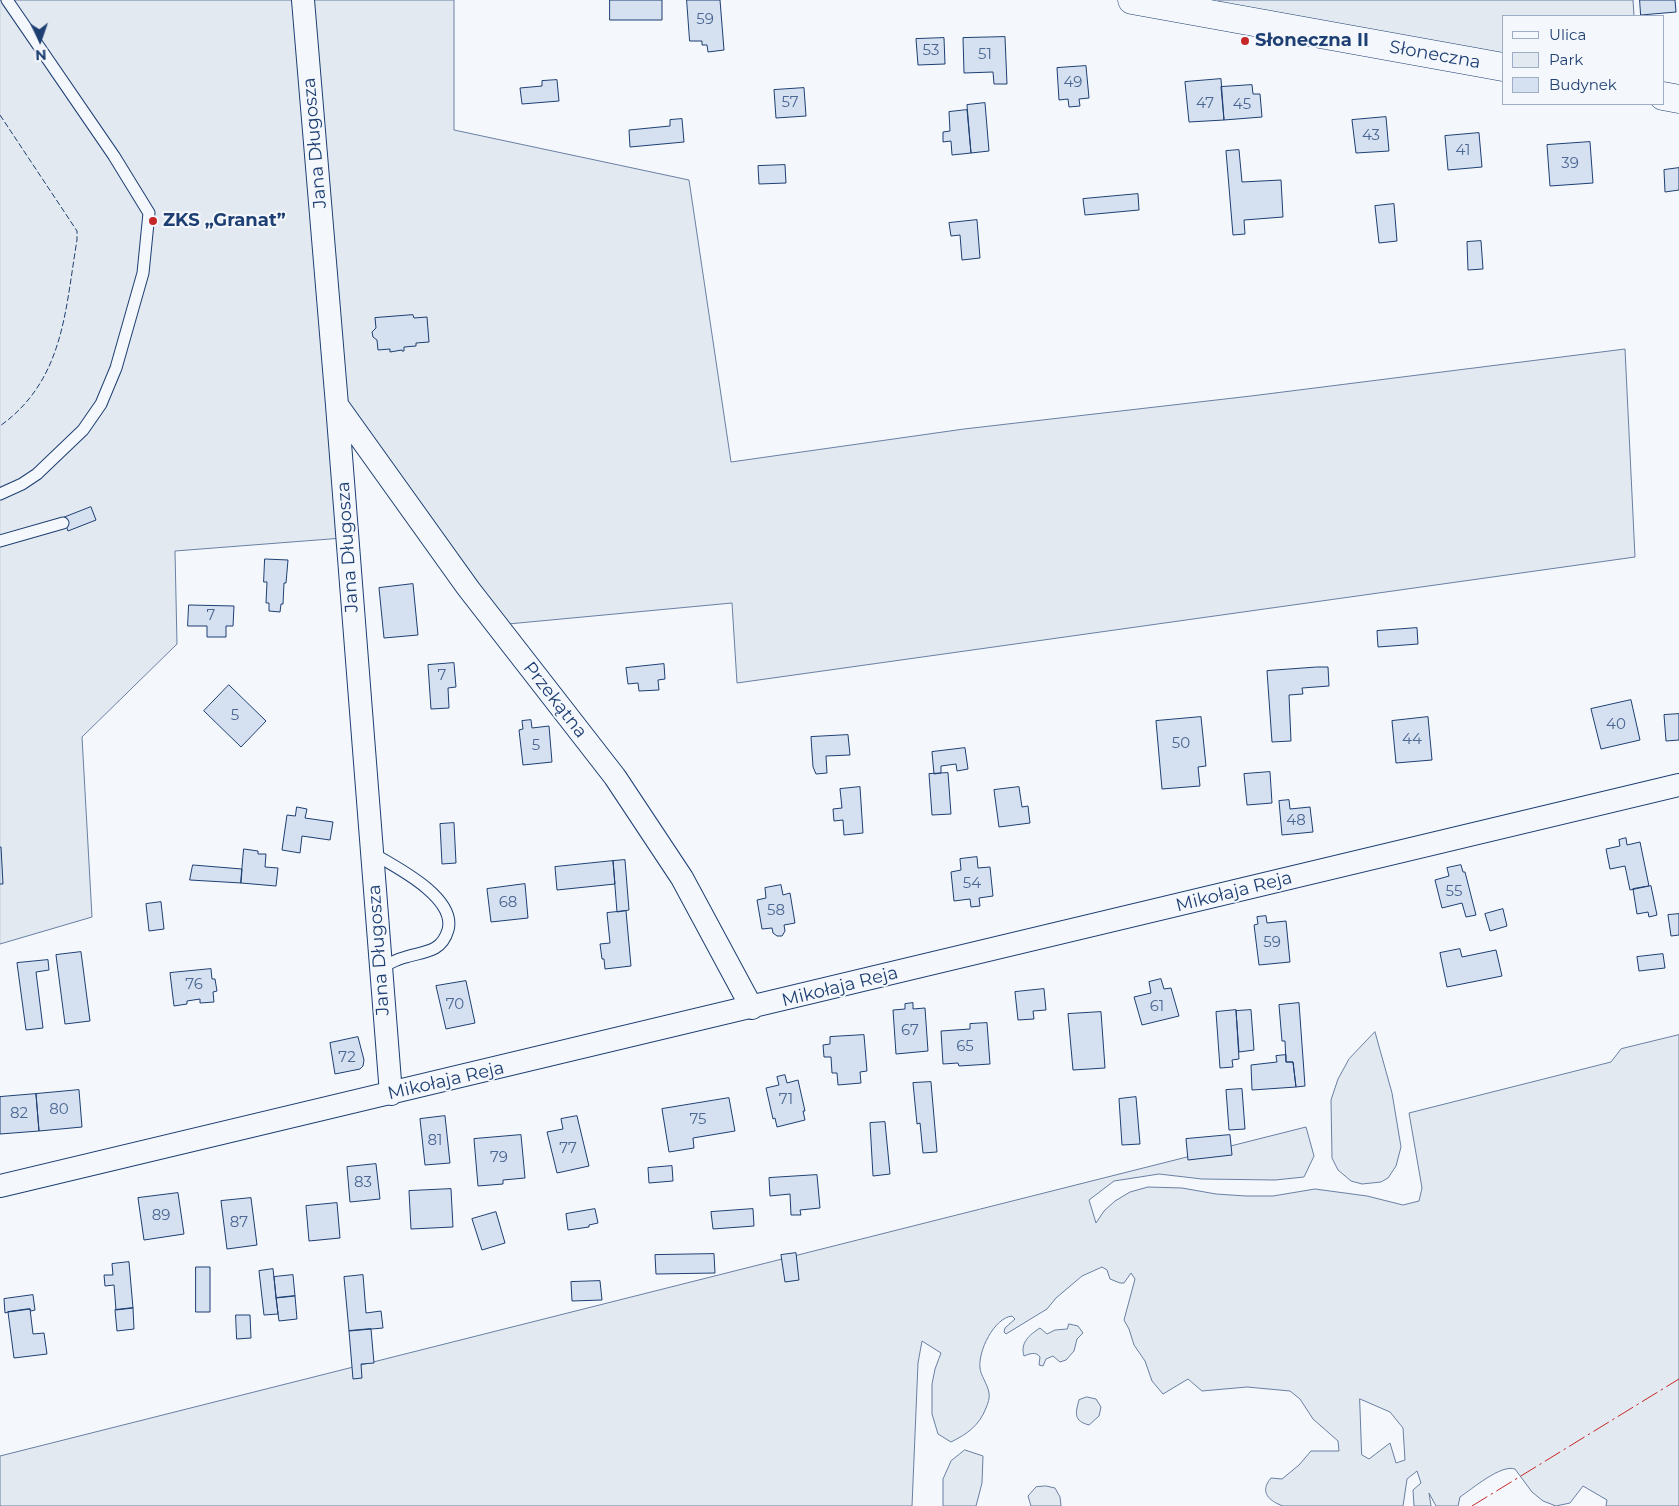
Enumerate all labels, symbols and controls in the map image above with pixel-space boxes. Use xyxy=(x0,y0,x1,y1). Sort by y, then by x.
house number: 59 xyxy=(696,11,714,29)
north arrow xyxy=(15,15,65,65)
legend xyxy=(1502,15,1664,105)
text: Ulica xyxy=(1549,25,1586,44)
place label: Słoneczna II xyxy=(1255,30,1369,52)
marker: Słoneczna II xyxy=(1239,35,1251,47)
street label: Słoneczna xyxy=(1388,36,1482,74)
house number: 53 xyxy=(923,42,939,60)
text: N xyxy=(35,46,47,64)
house number: 51 xyxy=(978,46,992,64)
text: Park xyxy=(1549,50,1583,69)
house number: 49 xyxy=(1064,74,1082,92)
text: Budynek xyxy=(1549,75,1617,94)
street label: Jana Długosza xyxy=(299,77,331,209)
house number: 57 xyxy=(781,94,799,112)
house number: 47 xyxy=(1196,95,1214,113)
house number: 45 xyxy=(1233,96,1251,114)
house number: 43 xyxy=(1362,127,1380,145)
house number: 41 xyxy=(1456,142,1470,160)
house number: 39 xyxy=(1561,155,1579,173)
place label: ZKS „Granat” xyxy=(163,210,286,232)
marker: ZKS „Granat” xyxy=(147,215,159,227)
street label: Jana Długosza xyxy=(333,481,363,613)
house number: 7 xyxy=(207,607,215,625)
street label: Przekątna xyxy=(518,658,592,742)
house number: 7 xyxy=(438,667,446,685)
house number: 5 xyxy=(231,707,239,725)
house number: 40 xyxy=(1606,716,1626,734)
house number: 44 xyxy=(1402,731,1422,749)
house number: 50 xyxy=(1172,735,1190,753)
house number: 5 xyxy=(532,737,540,755)
house number: 48 xyxy=(1286,812,1306,830)
street label: Mikołaja Reja xyxy=(1174,867,1294,917)
house number: 54 xyxy=(963,875,981,893)
house number: 55 xyxy=(1446,883,1462,901)
street label: Jana Długosza xyxy=(364,884,394,1016)
house number: 68 xyxy=(499,894,517,912)
house number: 58 xyxy=(767,902,785,920)
house number: 59 xyxy=(1263,934,1281,952)
street label: Mikołaja Reja xyxy=(780,962,900,1012)
house number: 76 xyxy=(185,976,203,994)
house number: 70 xyxy=(446,996,464,1014)
house number: 61 xyxy=(1150,998,1164,1016)
house number: 67 xyxy=(901,1022,919,1040)
house number: 65 xyxy=(956,1038,974,1056)
house number: 72 xyxy=(338,1049,356,1067)
street label: Mikołaja Reja xyxy=(386,1057,506,1105)
house number: 71 xyxy=(779,1091,793,1109)
house number: 80 xyxy=(49,1101,69,1119)
house number: 82 xyxy=(10,1105,28,1123)
house number: 75 xyxy=(689,1111,707,1129)
house number: 81 xyxy=(428,1132,442,1150)
house number: 77 xyxy=(559,1140,577,1158)
house number: 79 xyxy=(490,1149,508,1167)
house number: 83 xyxy=(354,1174,372,1192)
house number: 89 xyxy=(152,1207,170,1225)
house number: 87 xyxy=(230,1214,248,1232)

